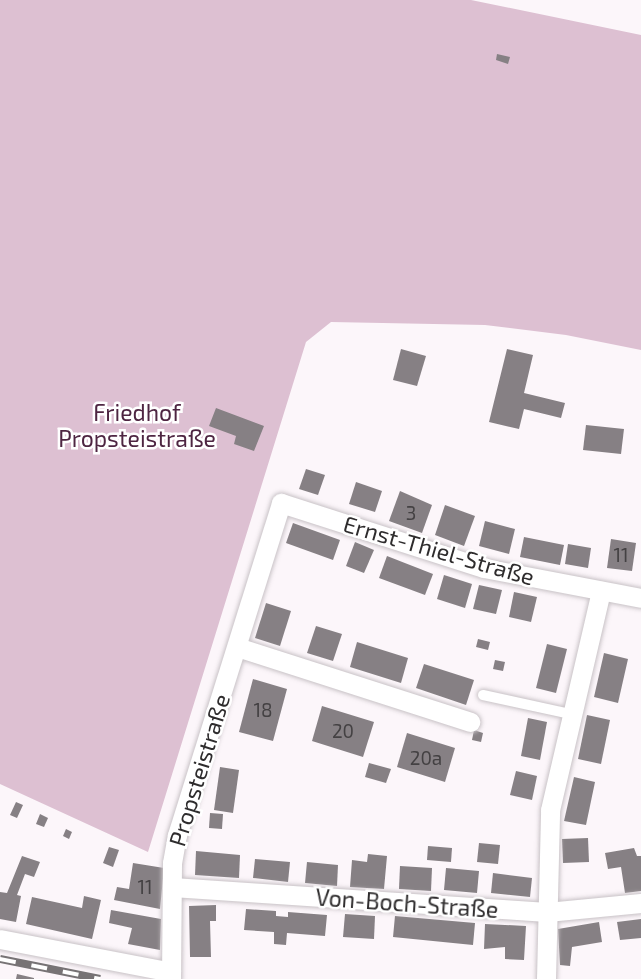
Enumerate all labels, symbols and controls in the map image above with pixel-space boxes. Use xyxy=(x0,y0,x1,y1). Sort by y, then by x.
park label: Friedhof Propsteistraße xyxy=(58,398,216,452)
house number: 3 xyxy=(406,502,416,524)
street label: Ernst-Thiel-Straße xyxy=(340,510,538,590)
house number: 11 xyxy=(613,544,629,566)
street label: Propsteistraße xyxy=(163,691,235,849)
house number: 18 xyxy=(253,699,273,721)
house number: 20 xyxy=(332,720,354,742)
house number: 20a xyxy=(410,747,442,769)
house number: 11 xyxy=(137,876,153,898)
street label: Von-Boch-Straße xyxy=(315,883,499,923)

